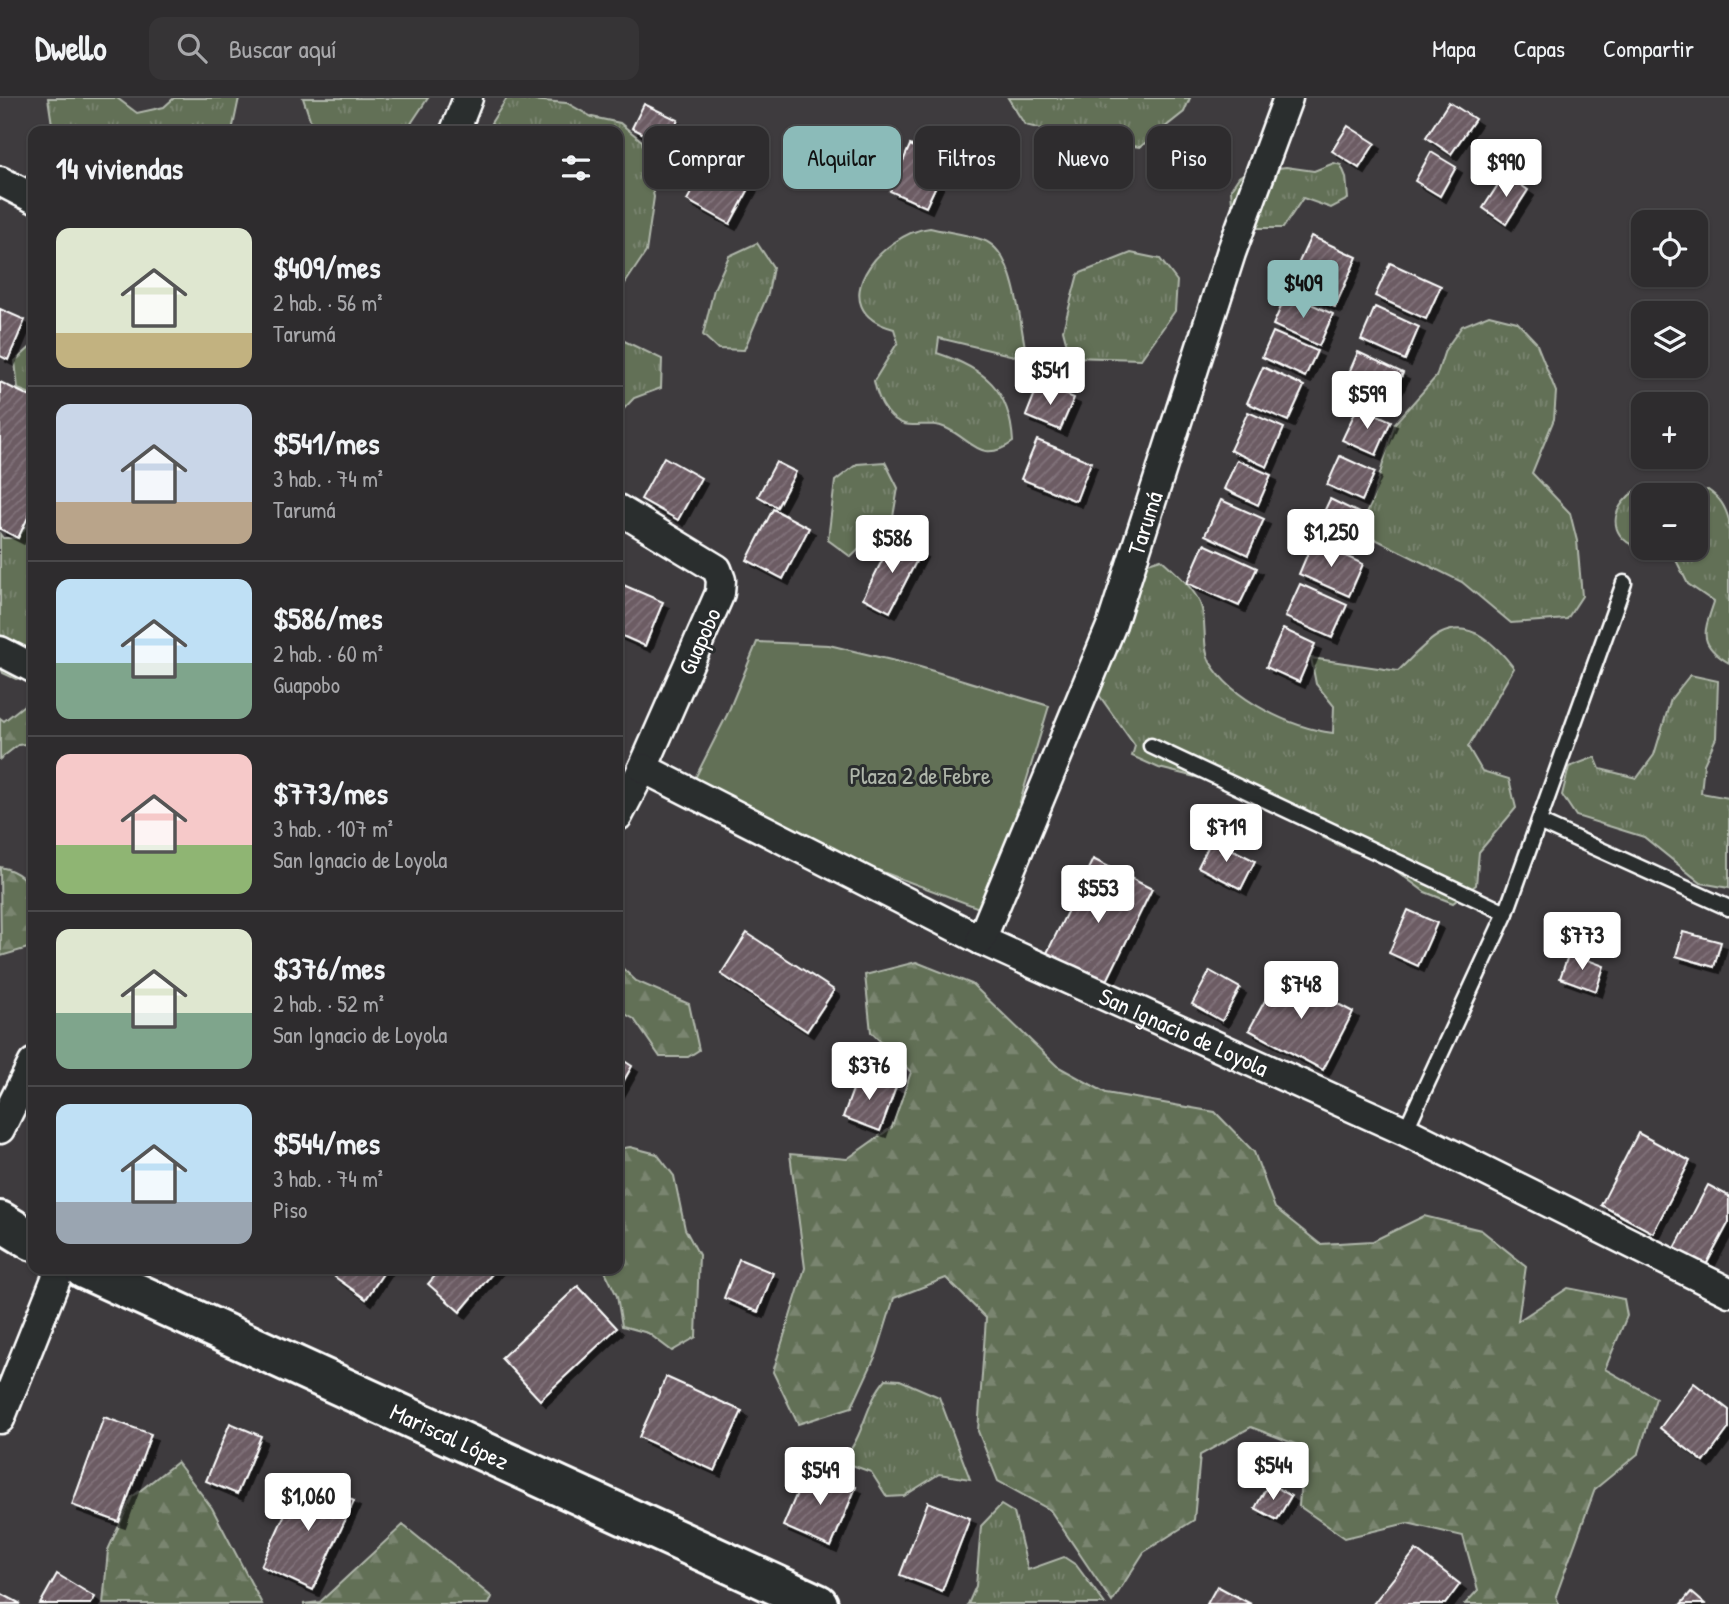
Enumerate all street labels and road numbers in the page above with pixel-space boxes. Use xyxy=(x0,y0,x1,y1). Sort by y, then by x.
street label: Tarumá xyxy=(1119,487,1170,559)
street label: Guapobo xyxy=(670,602,728,680)
street label: San Ignacio de Loyola xyxy=(1094,980,1274,1083)
street label: Mariscal López xyxy=(385,1395,514,1477)

